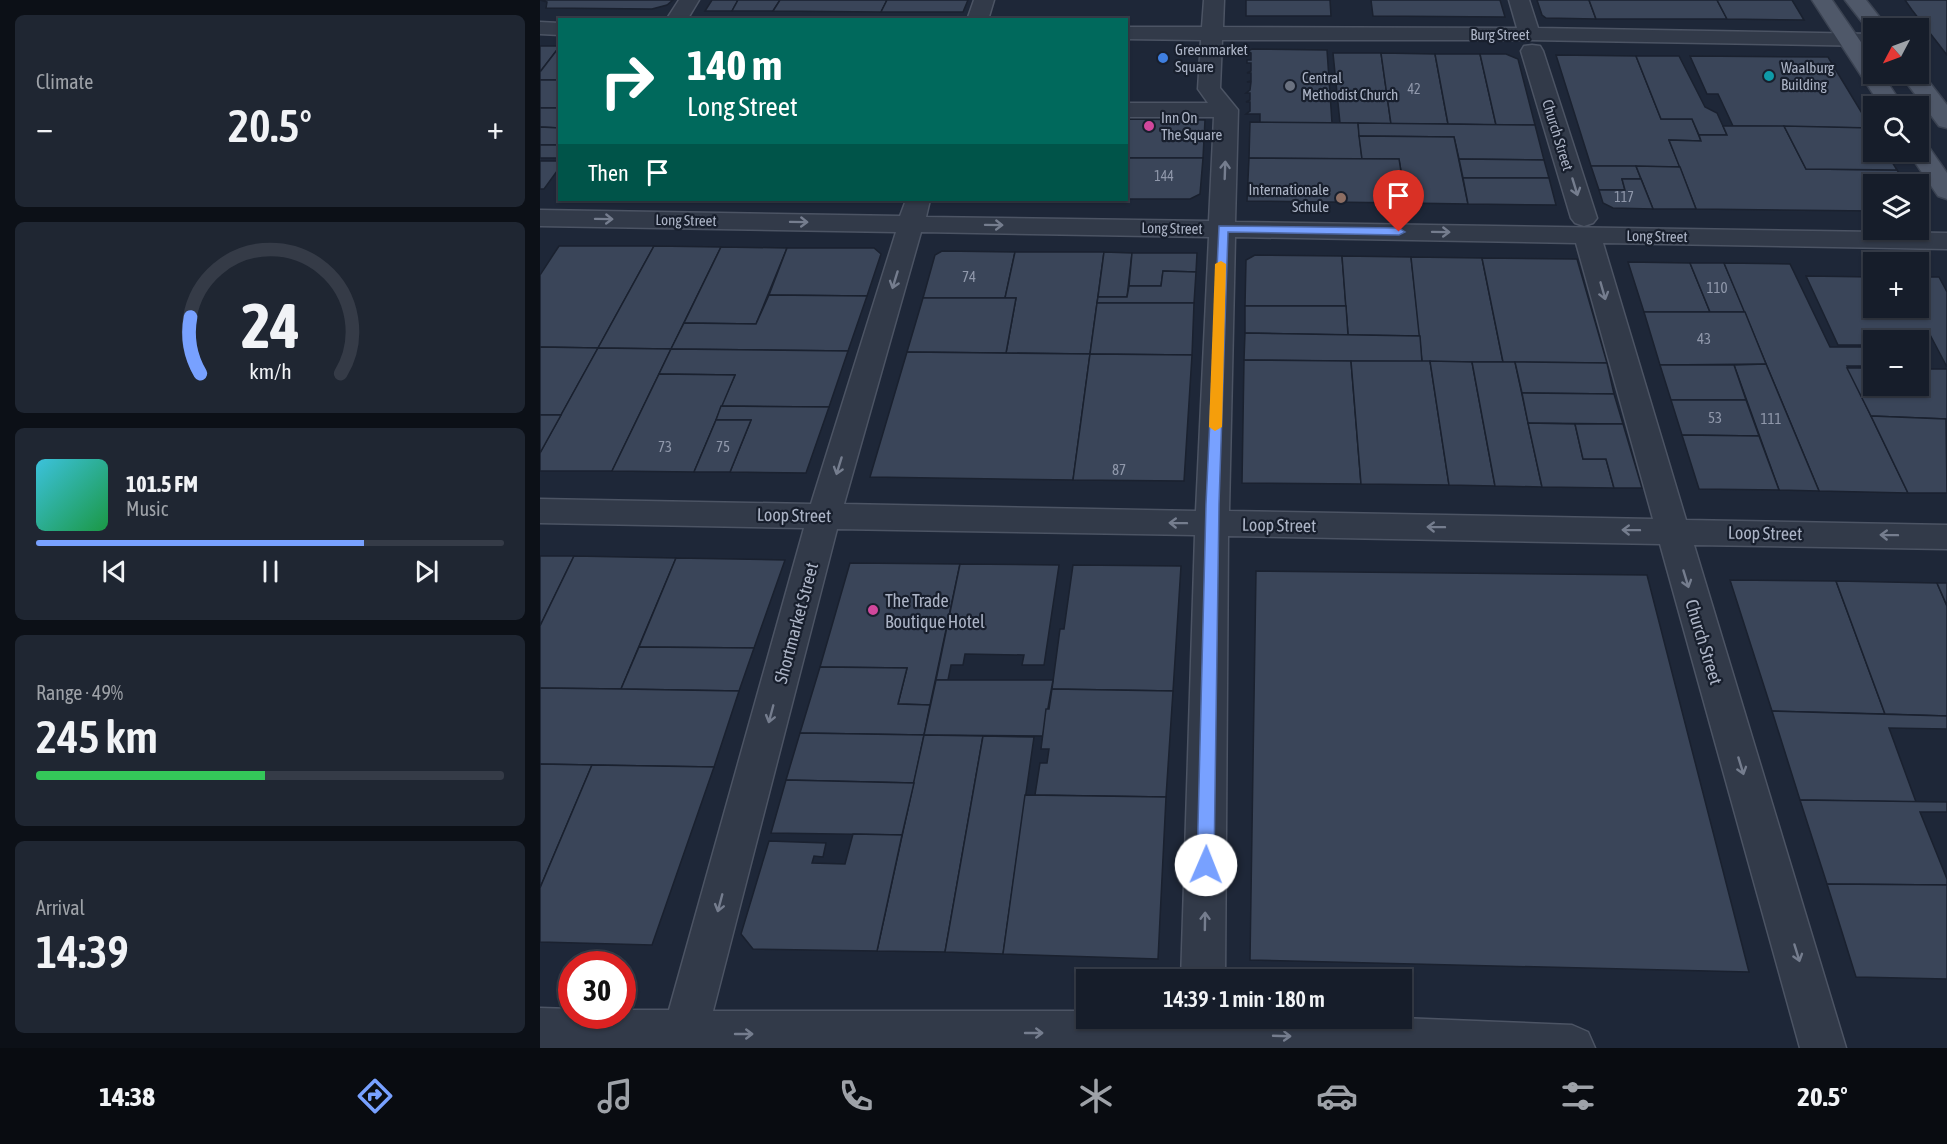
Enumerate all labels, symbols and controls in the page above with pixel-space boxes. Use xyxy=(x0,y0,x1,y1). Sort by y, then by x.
north arrow xyxy=(1863,18,1929,84)
map controls xyxy=(1863,18,1929,396)
street label: Burg Street xyxy=(1470,26,1530,43)
text: 140 m xyxy=(687,41,782,89)
place label: Greenmarket Square xyxy=(1175,41,1248,75)
icon: right xyxy=(588,42,666,120)
marker: Greenmarket Square xyxy=(1156,51,1170,65)
place label: Waalburg Building xyxy=(1781,59,1835,93)
place label: Central Methodist Church xyxy=(1302,69,1398,103)
marker: Waalburg Building xyxy=(1762,69,1776,83)
text: Climate xyxy=(36,70,93,93)
marker: Central Methodist Church xyxy=(1283,79,1297,93)
house number: 42 xyxy=(1407,81,1421,97)
text: Long Street xyxy=(687,91,798,122)
button: search xyxy=(1863,96,1929,162)
street label: Church Street xyxy=(1539,97,1577,173)
text: 20.5° xyxy=(228,100,312,152)
text: − xyxy=(36,108,53,146)
text: + xyxy=(487,108,504,146)
place label: Inn On The Square xyxy=(1161,109,1222,143)
marker: Inn On The Square xyxy=(1142,119,1156,133)
icon: arrive xyxy=(641,156,674,189)
text: Then xyxy=(588,160,629,186)
one-way arrow xyxy=(1219,161,1230,181)
house number: 144 xyxy=(1154,168,1174,184)
pin xyxy=(1373,170,1424,232)
button: layers xyxy=(1863,174,1929,240)
one-way arrow xyxy=(1570,177,1581,196)
icon: arrive xyxy=(1382,179,1415,212)
place label: Internationale Schule xyxy=(1249,181,1329,215)
house number: 117 xyxy=(1614,189,1634,205)
marker: Internationale Schule xyxy=(1334,191,1348,205)
street label: Long Street xyxy=(655,211,717,229)
one-way arrow xyxy=(593,213,613,224)
one-way arrow xyxy=(788,216,808,228)
one-way arrow xyxy=(983,219,1003,231)
street label: Long Street xyxy=(1141,219,1203,237)
one-way arrow xyxy=(1430,227,1450,238)
street label: Long Street xyxy=(1626,227,1688,245)
button: + xyxy=(1863,252,1929,318)
house number: 74 xyxy=(962,268,976,285)
one-way arrow xyxy=(889,270,900,289)
house number: 110 xyxy=(1706,279,1728,296)
one-way arrow xyxy=(1598,281,1609,300)
text: 24 xyxy=(241,291,299,362)
house number: 43 xyxy=(1697,330,1711,347)
button: − xyxy=(1863,330,1929,396)
text: km/h xyxy=(249,360,291,385)
house number: 53 xyxy=(1708,409,1722,426)
house number: 111 xyxy=(1760,410,1782,427)
house number: 73 xyxy=(658,438,672,455)
house number: 75 xyxy=(716,438,730,455)
one-way arrow xyxy=(833,457,844,476)
house number: 87 xyxy=(1112,461,1126,478)
text: 101.5 FM xyxy=(126,471,198,497)
text: Music xyxy=(126,497,168,520)
street label: Loop Street xyxy=(757,504,831,526)
street label: Loop Street xyxy=(1242,514,1316,536)
one-way arrow xyxy=(1168,517,1188,529)
one-way arrow xyxy=(1426,521,1446,533)
street label: Loop Street xyxy=(1728,522,1802,544)
one-way arrow xyxy=(1621,525,1641,536)
one-way arrow xyxy=(1879,530,1899,541)
icon: previous xyxy=(98,555,131,588)
icon: pause xyxy=(254,555,287,588)
icon: next xyxy=(410,555,443,588)
street label: Shortmarket Street xyxy=(770,560,822,686)
one-way arrow xyxy=(1681,570,1692,589)
place label: The Trade Boutique Hotel xyxy=(885,590,985,632)
street label: Church Street xyxy=(1681,597,1727,687)
marker: The Trade Boutique Hotel xyxy=(866,603,880,617)
text: Range · 49% xyxy=(36,681,123,704)
one-way arrow xyxy=(765,705,776,724)
text: 245 km xyxy=(36,711,158,763)
one-way arrow xyxy=(1736,756,1747,775)
position arrow xyxy=(1174,833,1238,897)
one-way arrow xyxy=(714,893,725,912)
text: Arrival xyxy=(36,896,85,919)
one-way arrow xyxy=(1199,912,1210,932)
text: 14:39 xyxy=(36,926,129,978)
one-way arrow xyxy=(1792,943,1803,962)
speed limit sign: 30 xyxy=(558,951,636,1029)
text: 14:39 · 1 min · 180 m xyxy=(1163,986,1325,1012)
one-way arrow xyxy=(1023,1027,1043,1039)
one-way arrow xyxy=(733,1028,753,1040)
one-way arrow xyxy=(1271,1031,1291,1042)
icon: directions xyxy=(354,1075,396,1117)
icon: music xyxy=(594,1075,636,1117)
icon: phone xyxy=(835,1075,877,1117)
icon: climate xyxy=(1075,1075,1117,1117)
icon: car xyxy=(1316,1075,1358,1117)
icon: filters xyxy=(1557,1075,1599,1117)
text: 14:38 xyxy=(99,1081,155,1112)
text: 20.5° xyxy=(1797,1081,1848,1112)

